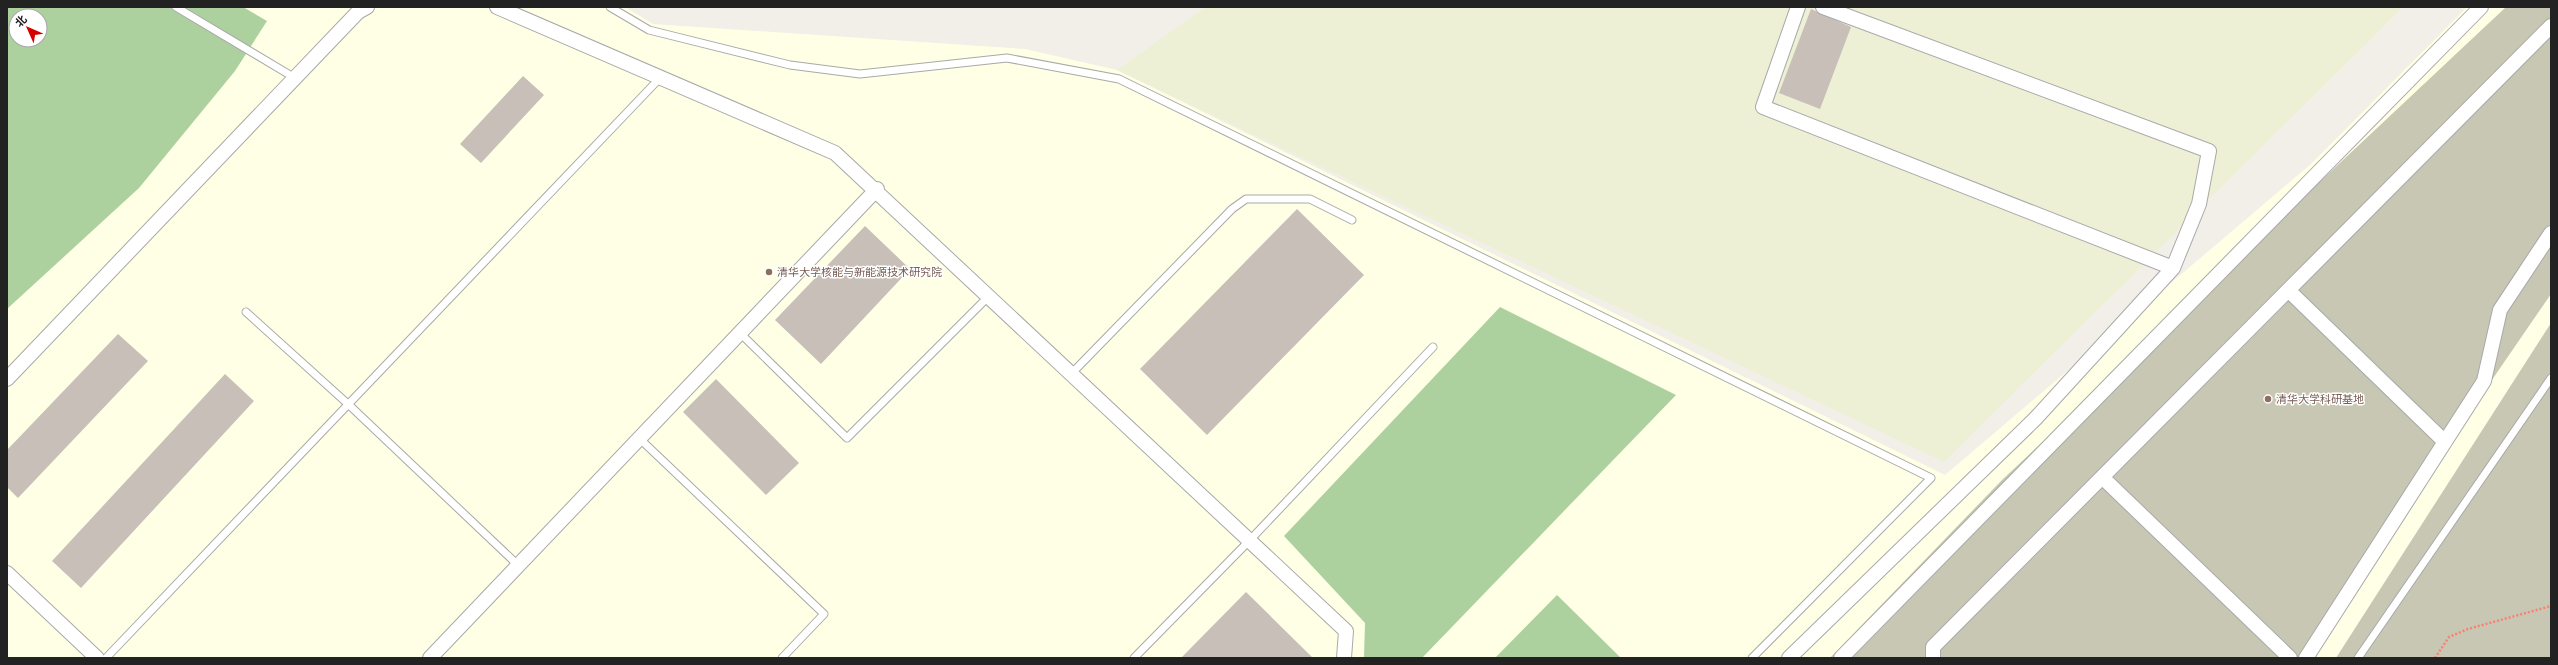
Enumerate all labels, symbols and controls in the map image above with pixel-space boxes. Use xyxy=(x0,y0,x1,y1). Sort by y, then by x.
north arrow xyxy=(8,8,48,48)
text: 北 xyxy=(13,13,30,30)
place label: 清华大学核能与新能源技术研究院 xyxy=(777,266,942,279)
marker: 清华大学核能与新能源技术研究院 xyxy=(764,267,774,277)
place label: 清华大学科研基地 xyxy=(2276,393,2364,406)
marker: 清华大学科研基地 xyxy=(2263,394,2273,404)

